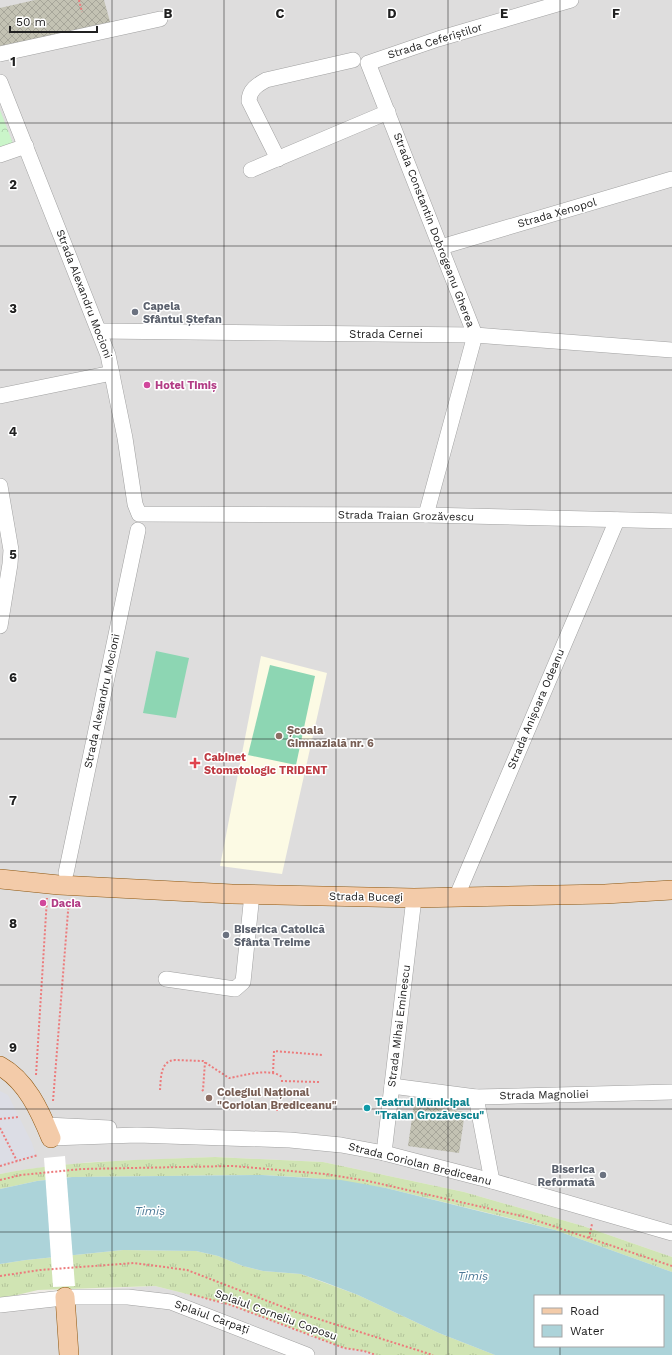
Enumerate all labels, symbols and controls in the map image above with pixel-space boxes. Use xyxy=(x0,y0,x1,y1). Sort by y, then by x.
text: B xyxy=(164,6,173,21)
text: C xyxy=(276,6,285,21)
text: D xyxy=(387,6,397,21)
text: E xyxy=(500,6,508,21)
text: F xyxy=(612,6,620,21)
scale bar xyxy=(10,8,97,34)
text: 50 m xyxy=(16,15,46,29)
street label: Strada Ceferiștilor xyxy=(386,20,484,62)
text: 1 xyxy=(10,54,16,69)
street label: Strada Constantin Dobrogeanu Gherea xyxy=(391,131,477,329)
text: 2 xyxy=(9,177,17,192)
street label: Strada Xenopol xyxy=(516,195,599,230)
street label: Strada Alexandru Mocioni xyxy=(53,228,115,360)
place label: Capela Sfântul Ștefan xyxy=(143,300,222,326)
text: 3 xyxy=(9,301,17,316)
marker: Capela Sfântul Ștefan xyxy=(130,307,140,317)
street label: Strada Cernei xyxy=(349,328,423,341)
place label: Hotel Timiș xyxy=(155,379,217,392)
marker: Hotel Timiș xyxy=(142,380,152,390)
text: 4 xyxy=(9,424,18,439)
street label: Strada Traian Grozăvescu xyxy=(338,508,474,524)
text: 5 xyxy=(9,547,17,562)
street label: Strada Alexandru Mocioni xyxy=(81,632,123,769)
street label: Strada Anișoara Odeanu xyxy=(505,647,567,771)
text: 6 xyxy=(9,670,17,685)
place label: Școala Gimnazială nr. 6 xyxy=(287,724,374,750)
marker: Școala Gimnazială nr. 6 xyxy=(274,731,284,741)
place label: Cabinet Stomatologic TRIDENT xyxy=(204,751,328,777)
marker: Cabinet Stomatologic TRIDENT xyxy=(189,757,201,769)
text: 7 xyxy=(9,793,17,808)
street label: Strada Bucegi xyxy=(329,890,403,904)
place label: Dacia xyxy=(51,897,82,910)
marker: Dacia xyxy=(38,898,48,908)
text: 8 xyxy=(9,916,17,931)
place label: Biserica Catolică Sfânta Treime xyxy=(234,923,326,949)
marker: Biserica Catolică Sfânta Treime xyxy=(221,930,231,940)
street label: Strada Mihai Eminescu xyxy=(385,964,413,1088)
text: 9 xyxy=(9,1040,17,1055)
place label: Colegiul Național "Coriolan Brediceanu" xyxy=(217,1086,337,1112)
street label: Strada Magnoliei xyxy=(499,1088,589,1102)
marker: Colegiul Național "Coriolan Brediceanu" xyxy=(204,1093,214,1103)
place label: Teatrul Municipal "Traian Grozăvescu" xyxy=(375,1096,484,1122)
marker: Teatrul Municipal "Traian Grozăvescu" xyxy=(362,1103,372,1113)
street label: Strada Coriolan Brediceanu xyxy=(347,1140,493,1188)
place label: Biserica Reformată xyxy=(538,1163,596,1189)
marker: Biserica Reformată xyxy=(598,1170,608,1180)
water label: Timiș xyxy=(135,1204,165,1218)
water label: Timiș xyxy=(458,1269,488,1283)
street label: Splaiul Corneliu Coposu xyxy=(213,1287,339,1343)
legend xyxy=(534,1295,664,1347)
street label: Splaiul Carpați xyxy=(173,1297,251,1337)
text: Road xyxy=(570,1304,599,1318)
text: Water xyxy=(570,1324,605,1338)

